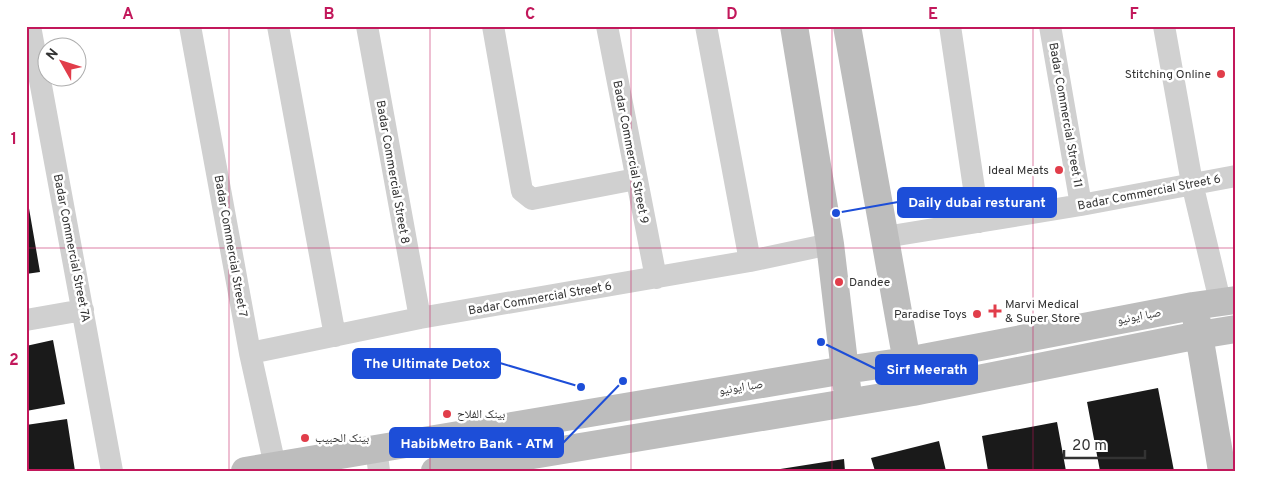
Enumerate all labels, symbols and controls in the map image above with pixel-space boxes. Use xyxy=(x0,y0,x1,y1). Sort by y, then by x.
text: A xyxy=(122,5,134,25)
text: B xyxy=(323,5,335,25)
text: C xyxy=(525,5,535,25)
text: D xyxy=(726,5,738,25)
text: E xyxy=(928,5,938,25)
text: F xyxy=(1129,5,1139,25)
north arrow xyxy=(38,38,88,88)
street label: Badar Commercial Street 11 xyxy=(1044,41,1086,189)
text: N xyxy=(43,46,63,64)
place label: Stitching Online xyxy=(1125,67,1211,83)
marker: Stitching Online xyxy=(1215,68,1227,80)
street label: Badar Commercial Street 9 xyxy=(608,79,652,225)
street label: Badar Commercial Street 8 xyxy=(371,99,413,245)
text: 1 xyxy=(11,130,17,150)
place label: Ideal Meats xyxy=(988,163,1049,179)
marker: Ideal Meats xyxy=(1053,164,1065,176)
street label: Badar Commercial Street 6 xyxy=(1076,171,1222,215)
street label: Badar Commercial Street 7A xyxy=(49,173,93,324)
street label: Badar Commercial Street 7 xyxy=(210,174,250,319)
callout: Daily dubai resturant xyxy=(898,188,1056,217)
text: Daily dubai resturant xyxy=(908,195,1046,212)
place label: Dandee xyxy=(849,275,890,291)
marker: Dandee xyxy=(833,276,845,288)
street label: Badar Commercial Street 6 xyxy=(467,278,613,320)
place label: Marvi Medical & Super Store xyxy=(1005,297,1080,327)
marker: Marvi Medical & Super Store xyxy=(989,305,1001,317)
street label: صبا ایونیو xyxy=(1116,305,1163,329)
place label: Paradise Toys xyxy=(894,307,967,323)
marker: Paradise Toys xyxy=(971,308,983,320)
callout: The Ultimate Detox xyxy=(353,349,500,378)
text: 2 xyxy=(9,351,19,371)
callout: Sirf Meerath xyxy=(876,355,977,384)
text: The Ultimate Detox xyxy=(364,356,490,373)
text: Sirf Meerath xyxy=(886,362,968,379)
street label: صبا ایونیو xyxy=(718,377,764,399)
place label: بینک الفلاح xyxy=(457,407,505,423)
marker: بینک الفلاح xyxy=(441,408,453,420)
scale bar xyxy=(1064,427,1146,459)
callout: HabibMetro Bank - ATM xyxy=(390,428,563,457)
place label: بينک الحبيب xyxy=(315,431,369,447)
marker: بينک الحبيب xyxy=(299,432,311,444)
text: HabibMetro Bank - ATM xyxy=(400,436,554,453)
text: 20 m xyxy=(1072,437,1107,456)

